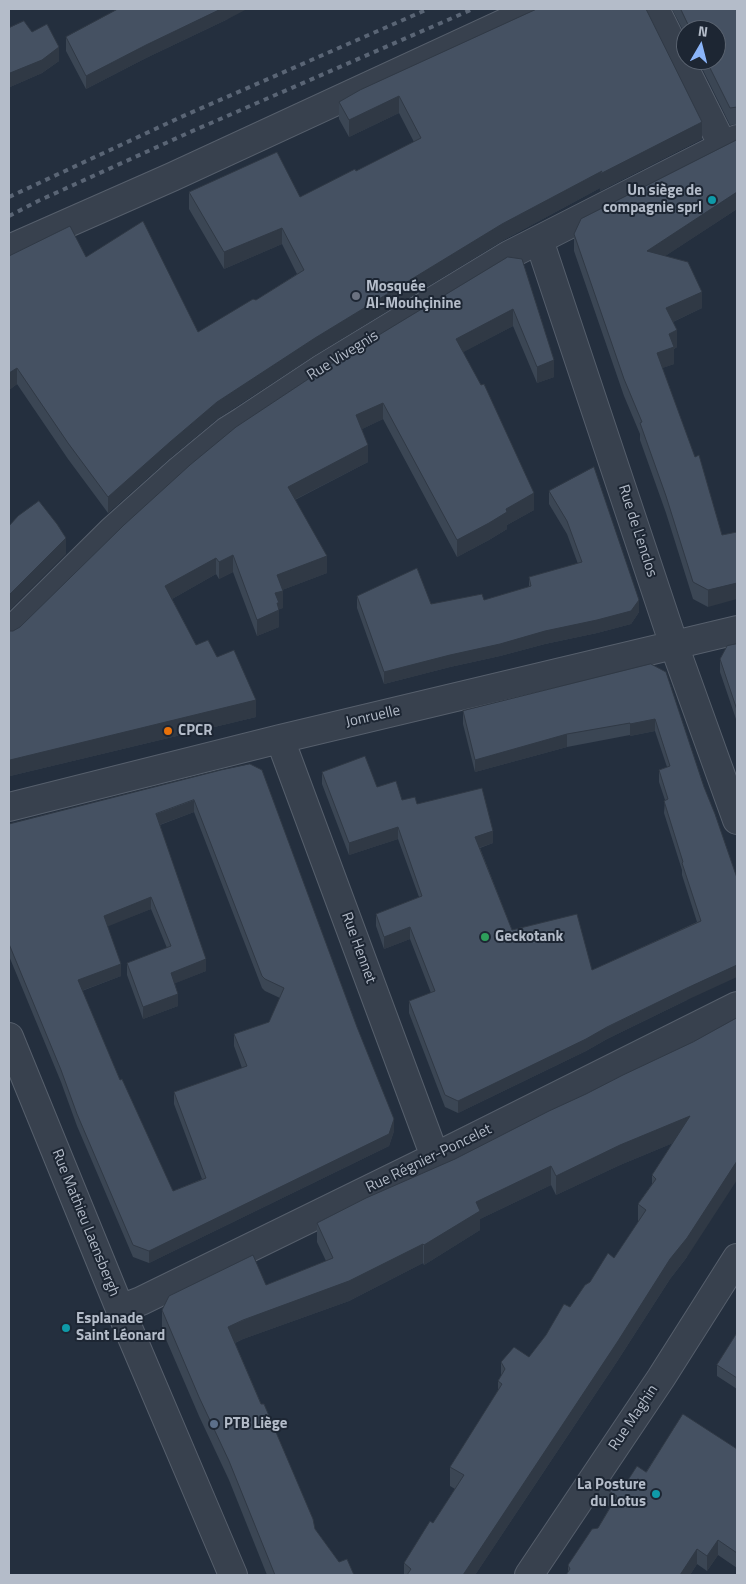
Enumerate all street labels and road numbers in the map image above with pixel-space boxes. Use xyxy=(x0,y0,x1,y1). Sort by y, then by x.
street label: Rue Vivegnis xyxy=(304,327,382,385)
street label: Rue de L'enclos xyxy=(614,483,660,579)
street label: Jonruelle xyxy=(344,702,402,732)
street label: Rue Hennet xyxy=(337,910,379,986)
street label: Rue Régnier-Poncelet xyxy=(363,1121,495,1197)
street label: Rue Mathieu Laensbergh xyxy=(47,1147,123,1299)
street label: Rue Maghin xyxy=(605,1382,663,1454)

